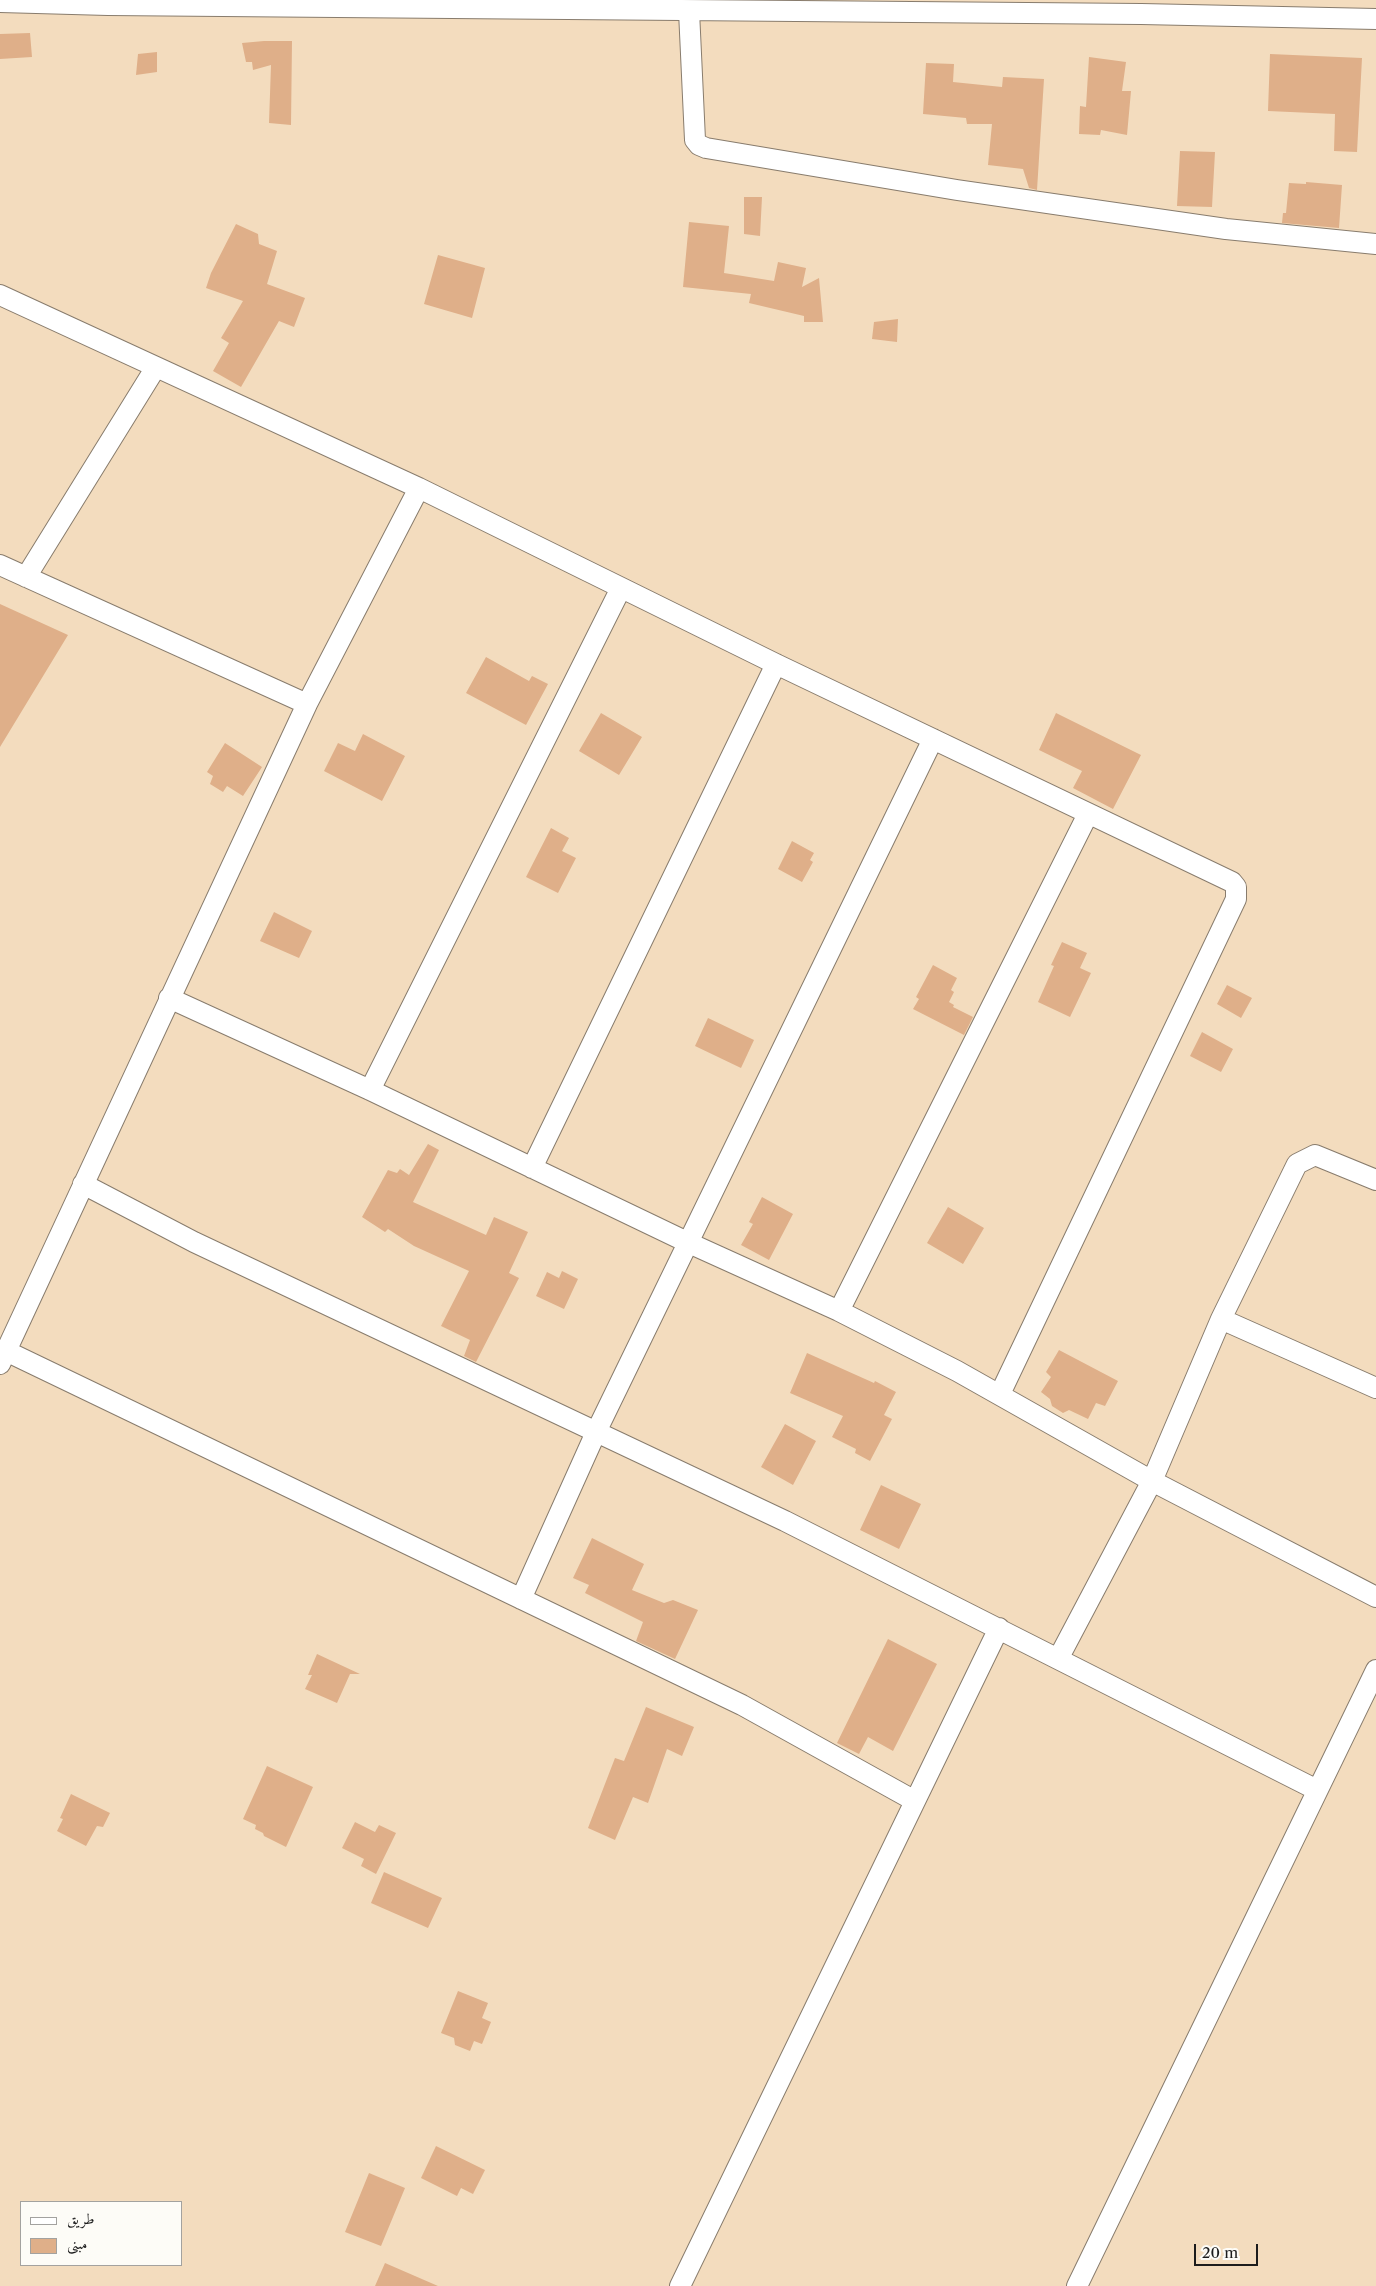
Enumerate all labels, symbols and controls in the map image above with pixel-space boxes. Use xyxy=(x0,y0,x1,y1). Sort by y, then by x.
legend xyxy=(20,2201,182,2266)
text: طريق xyxy=(67,2209,94,2228)
text: مبنى xyxy=(67,2234,87,2253)
scale bar xyxy=(1196,2234,1260,2266)
text: 20 m xyxy=(1202,2243,1238,2262)

